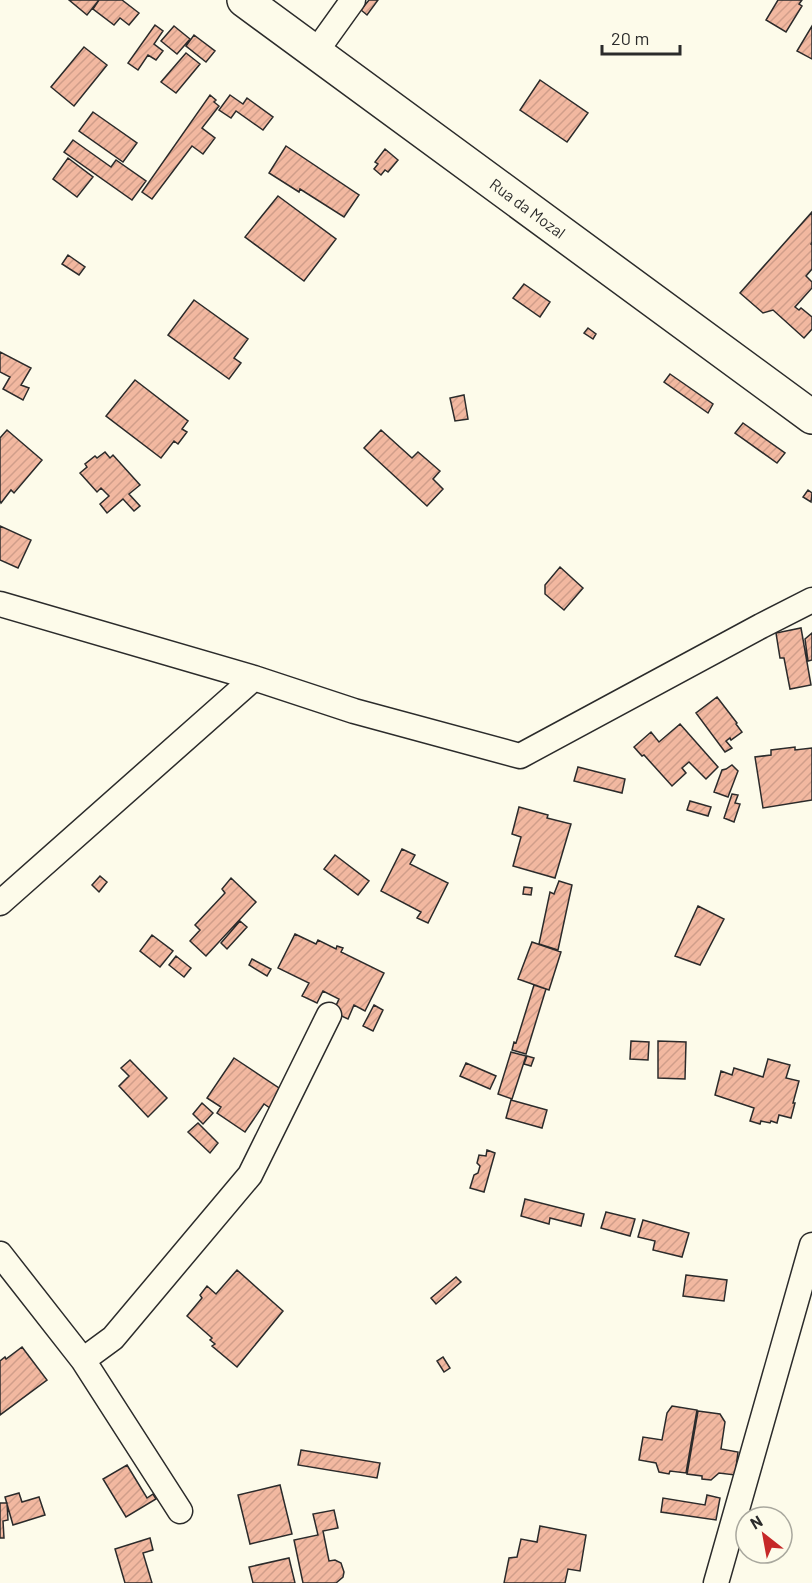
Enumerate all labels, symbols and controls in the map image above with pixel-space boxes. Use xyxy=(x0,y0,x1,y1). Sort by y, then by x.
scale bar xyxy=(602,18,680,56)
text: 20 m xyxy=(611,27,649,49)
street label: Rua da Mozal xyxy=(487,174,570,242)
north arrow xyxy=(734,1505,794,1565)
text: N xyxy=(747,1511,765,1533)

